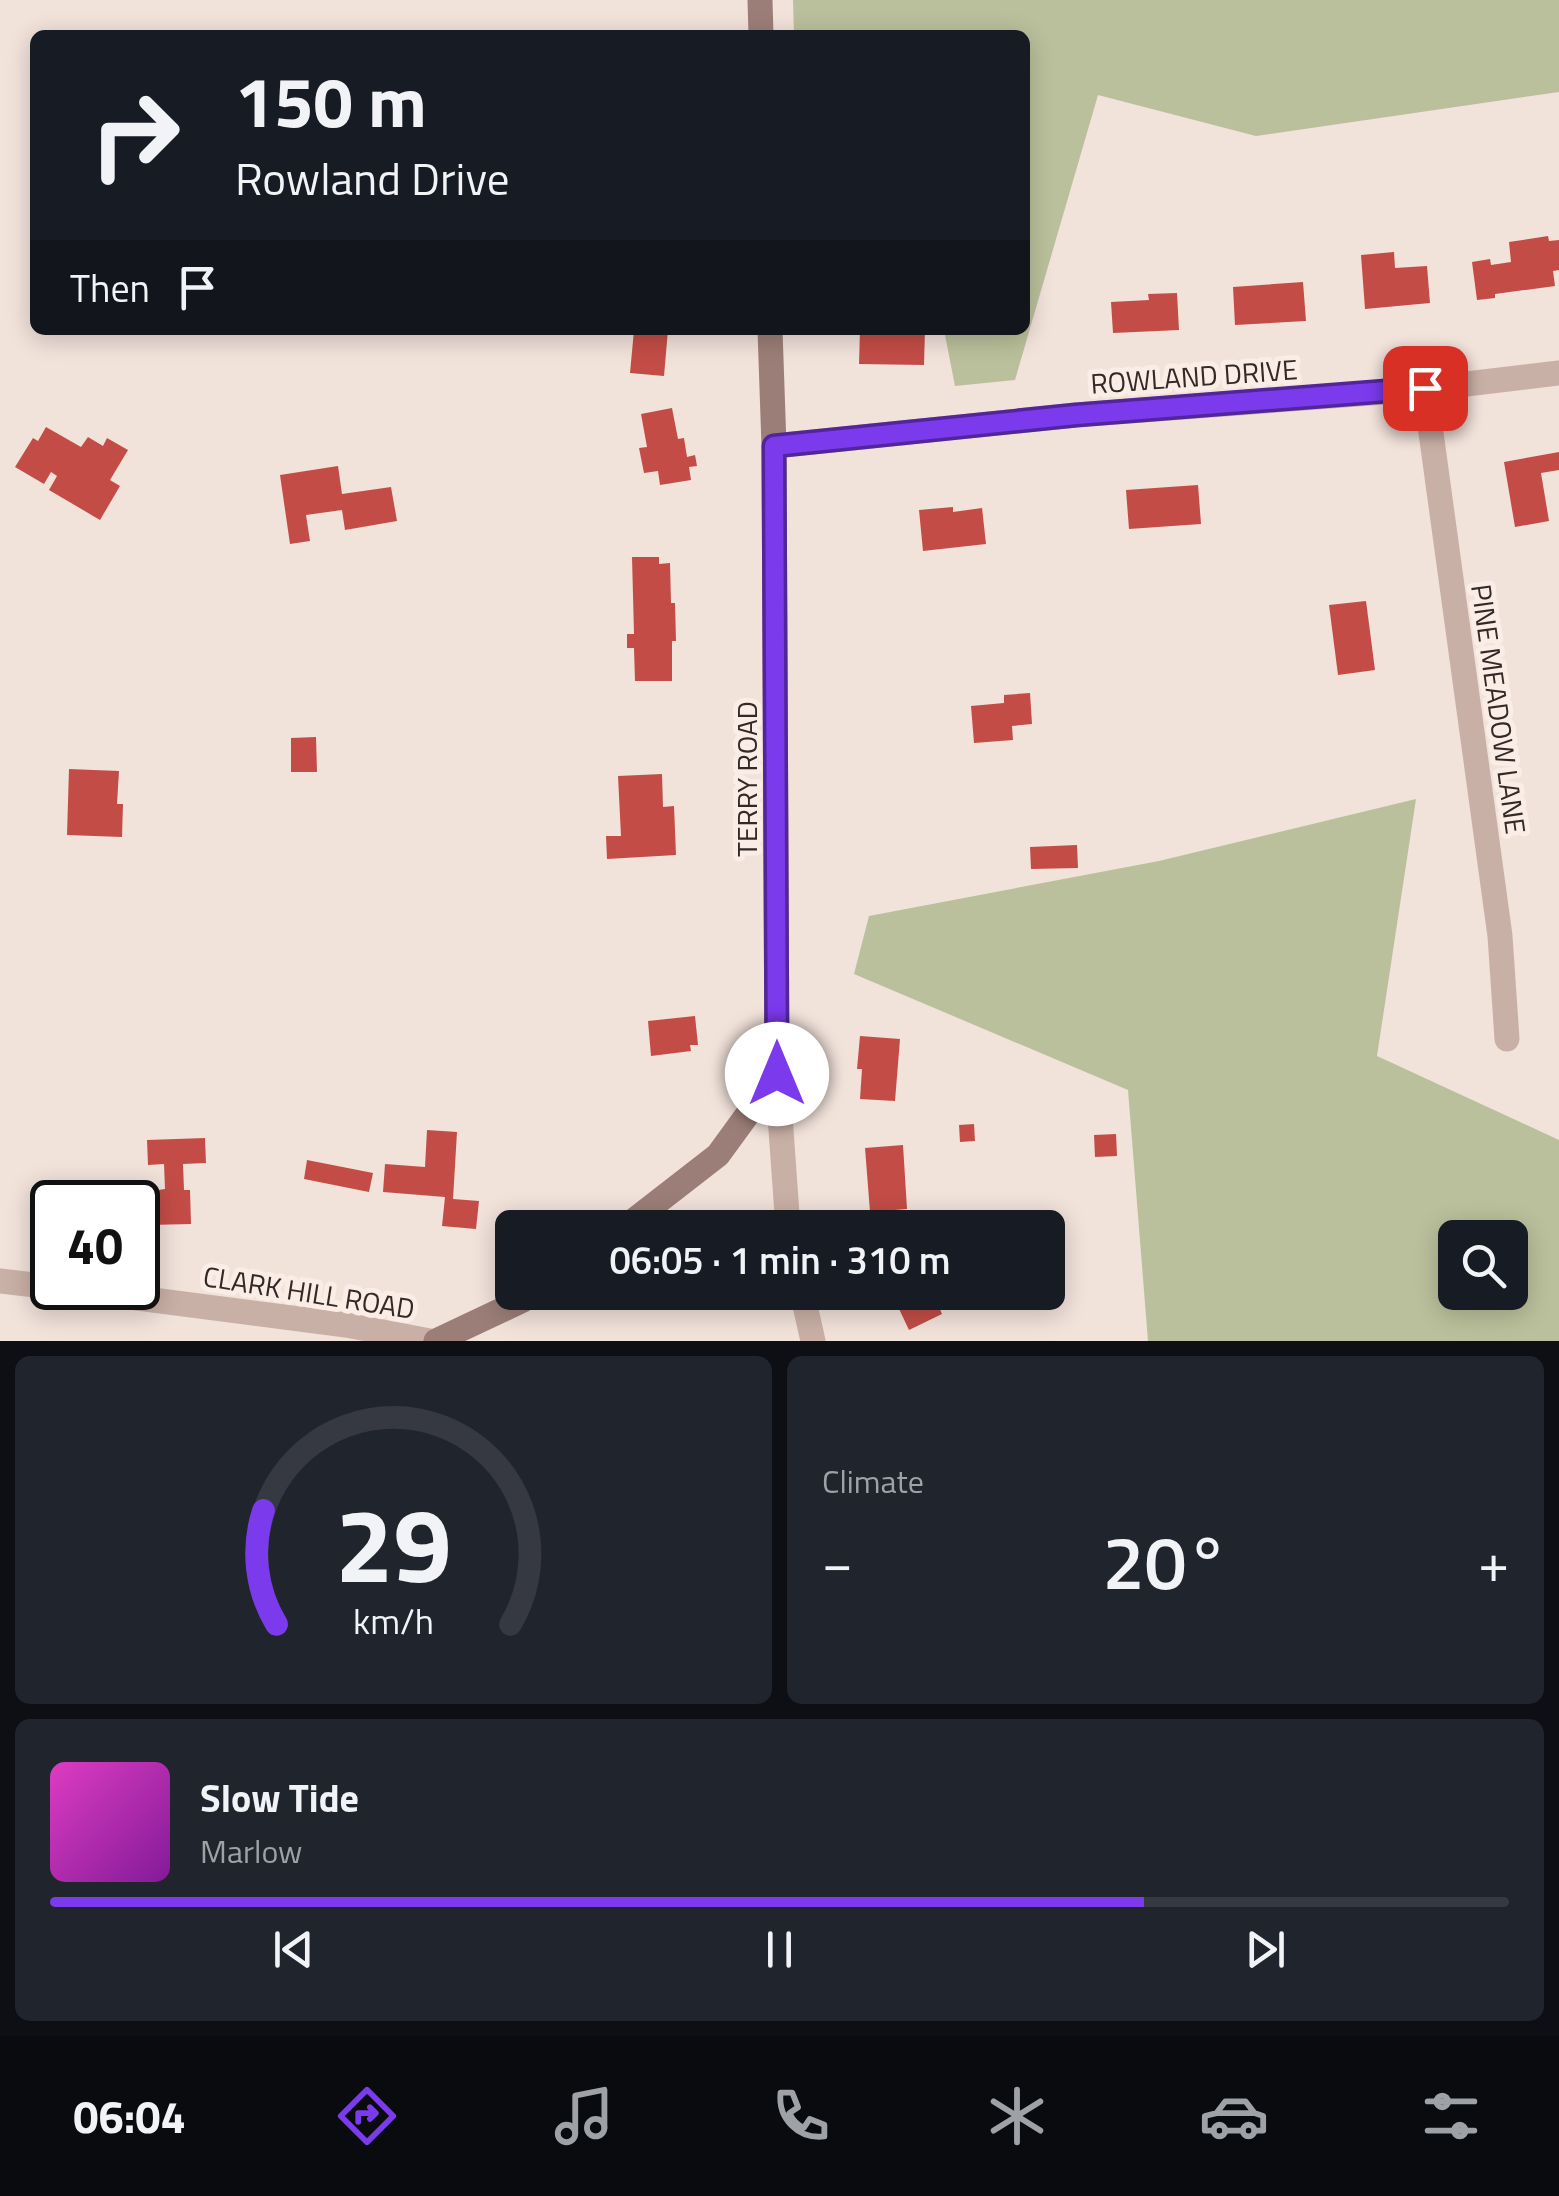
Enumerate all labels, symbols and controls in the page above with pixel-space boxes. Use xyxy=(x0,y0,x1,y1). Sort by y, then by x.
text: 150 m xyxy=(235,48,427,154)
icon: right xyxy=(70,70,200,200)
text: Rowland Drive xyxy=(235,144,509,212)
text: Then xyxy=(70,259,150,317)
icon: arrive xyxy=(170,260,225,315)
pin xyxy=(1383,346,1468,431)
street label: ROWLAND DRIVE xyxy=(1089,347,1299,405)
icon: arrive xyxy=(1398,361,1453,416)
street label: PINE MEADOW LANE xyxy=(1460,581,1538,837)
street label: TERRY ROAD xyxy=(725,701,768,857)
position arrow xyxy=(725,1022,829,1126)
speed limit sign: 40 xyxy=(30,1180,160,1310)
map controls xyxy=(1438,1220,1528,1310)
button: search xyxy=(1438,1220,1528,1310)
text: 06:05 · 1 min · 310 m xyxy=(609,1231,951,1289)
street label: CLARK HILL ROAD xyxy=(200,1254,418,1330)
text: Climate xyxy=(822,1457,924,1505)
text: 29 xyxy=(335,1464,452,1622)
text: 20° xyxy=(1102,1504,1229,1618)
text: − xyxy=(822,1520,853,1603)
text: + xyxy=(1478,1520,1509,1603)
text: km/h xyxy=(353,1593,434,1648)
text: Slow Tide xyxy=(200,1769,359,1827)
text: Marlow xyxy=(200,1827,303,1875)
icon: previous xyxy=(266,1922,321,1977)
icon: pause xyxy=(752,1922,807,1977)
icon: next xyxy=(1238,1922,1293,1977)
icon: directions xyxy=(332,2081,402,2151)
icon: music xyxy=(549,2081,619,2151)
icon: phone xyxy=(766,2081,836,2151)
icon: climate xyxy=(982,2081,1052,2151)
icon: car xyxy=(1199,2081,1269,2151)
icon: filters xyxy=(1416,2081,1486,2151)
text: 06:04 xyxy=(73,2082,186,2150)

